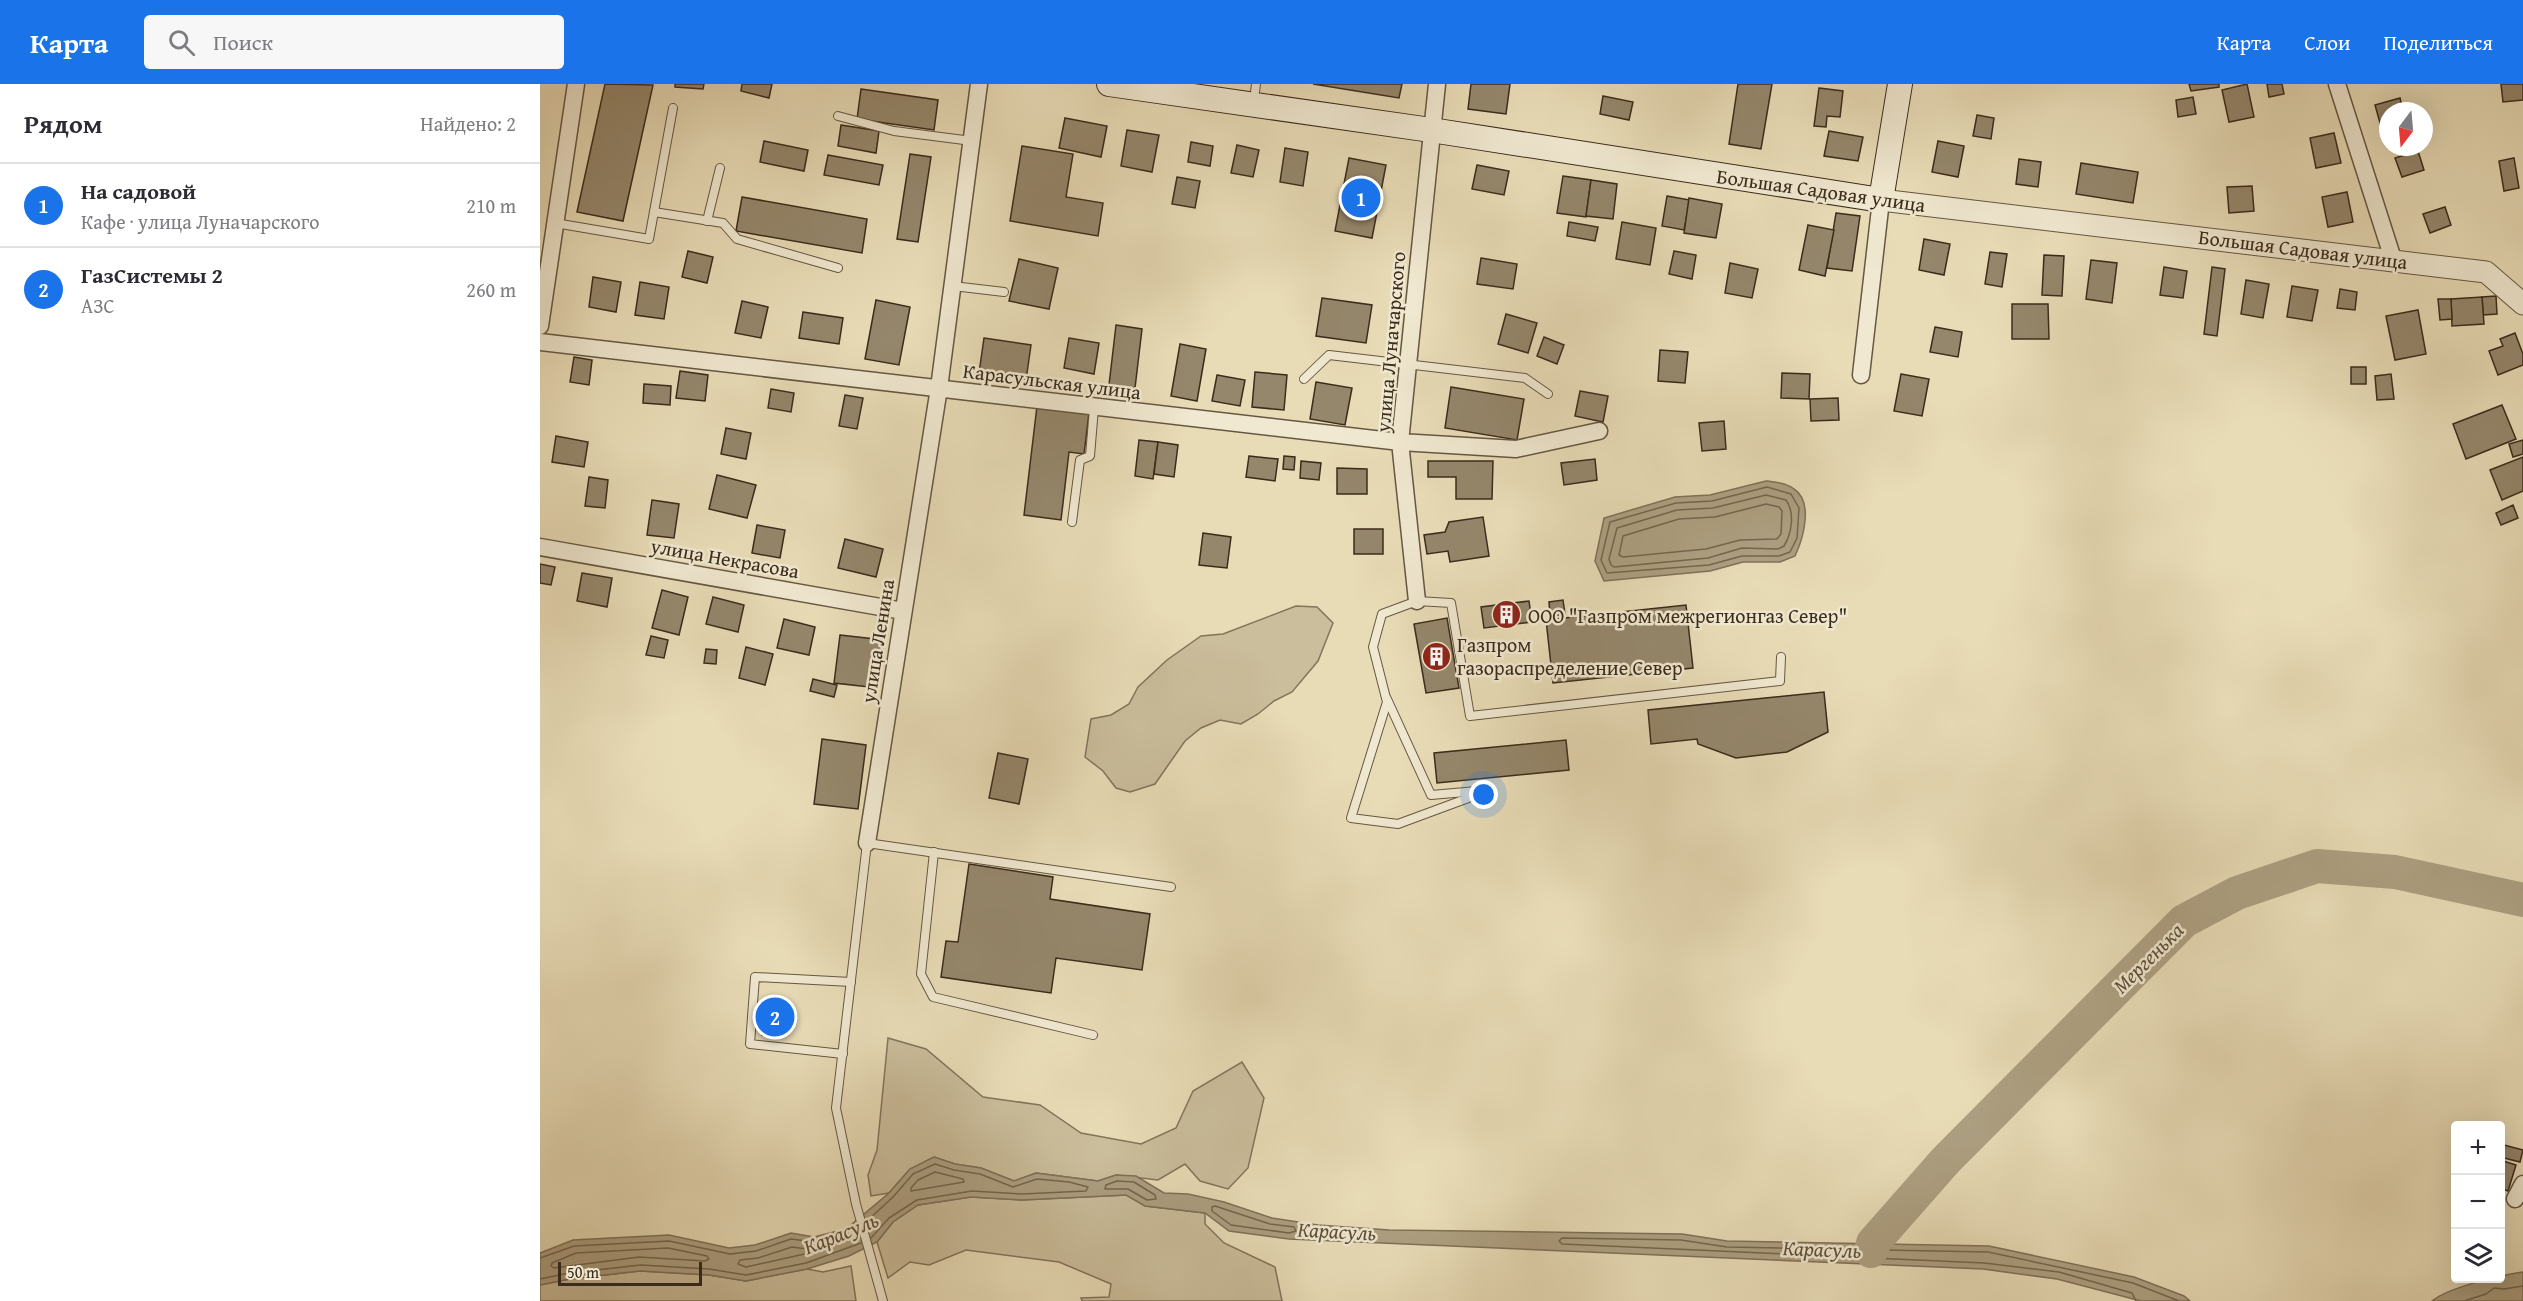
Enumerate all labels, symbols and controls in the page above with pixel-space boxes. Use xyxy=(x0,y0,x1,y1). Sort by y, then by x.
search box xyxy=(144,15,564,69)
text: Карта xyxy=(30,22,108,63)
icon: search xyxy=(165,26,198,59)
text: Поиск xyxy=(213,26,273,58)
text: Карта xyxy=(2217,27,2271,58)
text: Слои xyxy=(2304,27,2350,58)
text: Поделиться xyxy=(2383,27,2493,58)
north arrow xyxy=(2379,102,2433,156)
text: Рядом xyxy=(24,104,102,143)
text: Найдено: 2 xyxy=(420,109,516,138)
street label: Большая Садовая улица xyxy=(1715,161,1928,219)
text: На садовой xyxy=(81,175,196,207)
pin: 1 xyxy=(1342,176,1380,220)
text: 1 xyxy=(38,191,49,220)
text: 210 m xyxy=(466,191,516,220)
text: Кафе · улица Луначарского xyxy=(81,207,319,236)
street label: Большая Садовая улица xyxy=(2197,222,2410,276)
street label: улица Луначарского xyxy=(1368,250,1412,435)
text: ГазСистемы 2 xyxy=(81,259,223,291)
text: 2 xyxy=(38,275,49,304)
text: 260 m xyxy=(466,275,516,304)
text: АЗС xyxy=(81,291,114,320)
street label: Карасульская улица xyxy=(961,356,1143,406)
street label: улица Некрасова xyxy=(648,531,802,585)
street label: улица Ленина xyxy=(853,576,901,706)
building icon: ООО "Газпром межрегионгаз Север" xyxy=(1491,599,1523,631)
place label: ООО "Газпром межрегионгаз Север" xyxy=(1528,601,1847,630)
place label: Газпром газораспределение Север xyxy=(1457,630,1683,682)
building icon: Газпром газораспределение Север xyxy=(1420,640,1452,672)
your location xyxy=(1469,780,1498,809)
water label: Мергенька xyxy=(2105,915,2191,1001)
pin: 2 xyxy=(756,994,794,1040)
map controls xyxy=(2451,1121,2505,1283)
button: + xyxy=(2451,1121,2505,1175)
button: − xyxy=(2451,1175,2505,1229)
water label: Карасуль xyxy=(799,1204,883,1262)
water label: Карасуль xyxy=(1297,1213,1377,1249)
button: layers xyxy=(2451,1229,2505,1283)
water label: Карасуль xyxy=(1782,1232,1862,1266)
scale bar xyxy=(558,1259,702,1286)
text: 50 m xyxy=(567,1260,599,1284)

